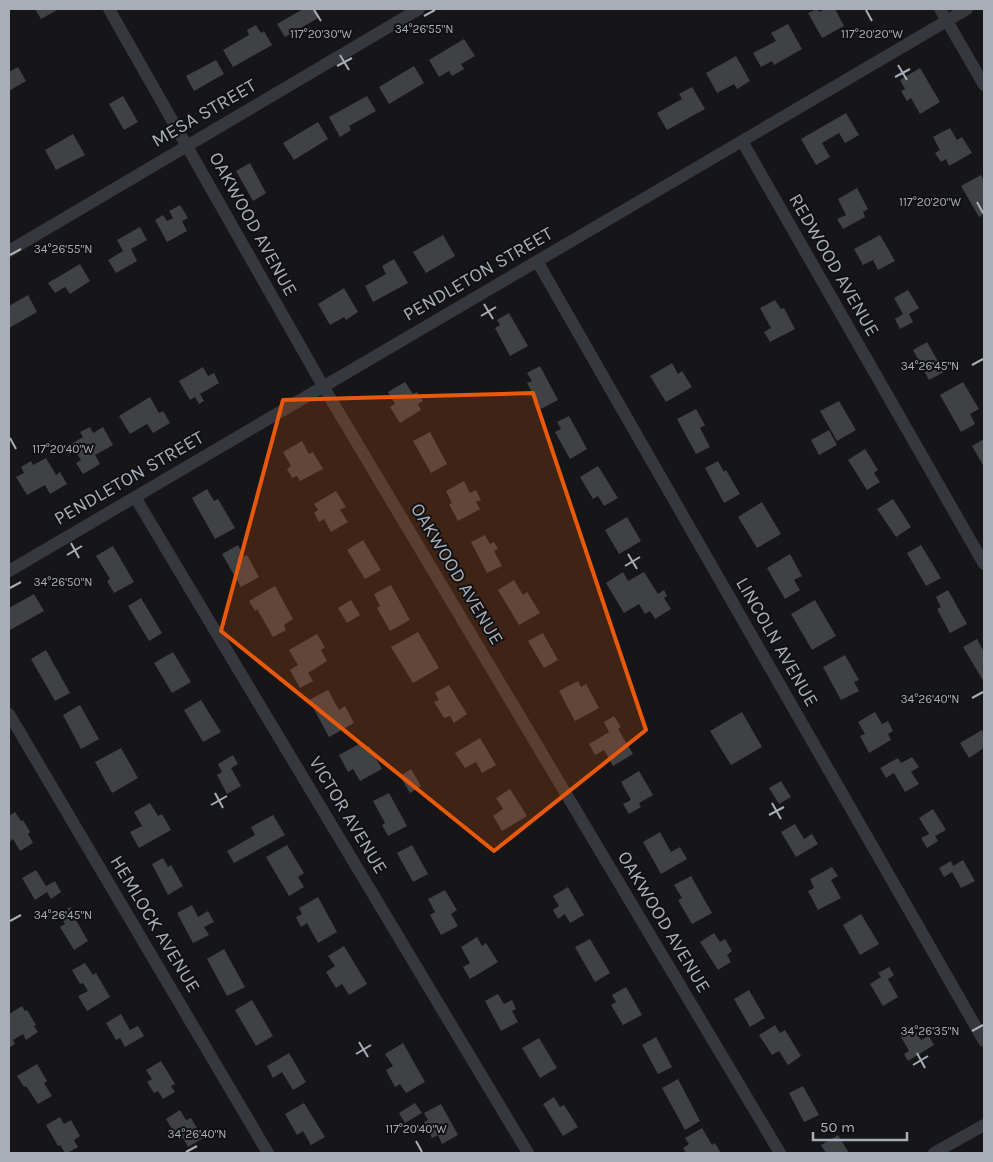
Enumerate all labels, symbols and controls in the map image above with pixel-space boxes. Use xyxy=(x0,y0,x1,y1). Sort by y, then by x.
text: 34°26'55"N xyxy=(395,22,453,36)
text: 117°20'30"W xyxy=(290,27,352,41)
text: 117°20'20"W xyxy=(841,27,903,41)
street label: MESA STREET xyxy=(148,74,261,152)
street label: OAKWOOD AVENUE xyxy=(204,148,302,300)
street label: REDWOOD AVENUE xyxy=(784,190,884,340)
text: 117°20'20"W xyxy=(899,195,961,209)
street label: PENDLETON STREET xyxy=(399,222,557,326)
text: 34°26'55"N xyxy=(34,242,92,256)
text: 34°26'45"N xyxy=(901,359,959,373)
street label: PENDLETON STREET xyxy=(50,426,208,530)
text: 117°20'40"W xyxy=(32,442,94,456)
street label: OAKWOOD AVENUE xyxy=(406,499,508,649)
street label: LINCOLN AVENUE xyxy=(731,574,823,710)
text: 34°26'50"N xyxy=(33,575,93,589)
text: 34°26'40"N xyxy=(900,692,960,706)
street label: VICTOR AVENUE xyxy=(304,752,392,878)
street label: OAKWOOD AVENUE xyxy=(613,847,715,997)
street label: HEMLOCK AVENUE xyxy=(105,851,205,997)
text: 34°26'45"N xyxy=(34,908,92,922)
text: 34°26'35"N xyxy=(900,1024,960,1038)
scale bar xyxy=(813,1110,907,1142)
text: 50 m xyxy=(820,1118,855,1136)
text: 117°20'40"W xyxy=(385,1122,447,1136)
text: 34°26'40"N xyxy=(167,1127,227,1141)

